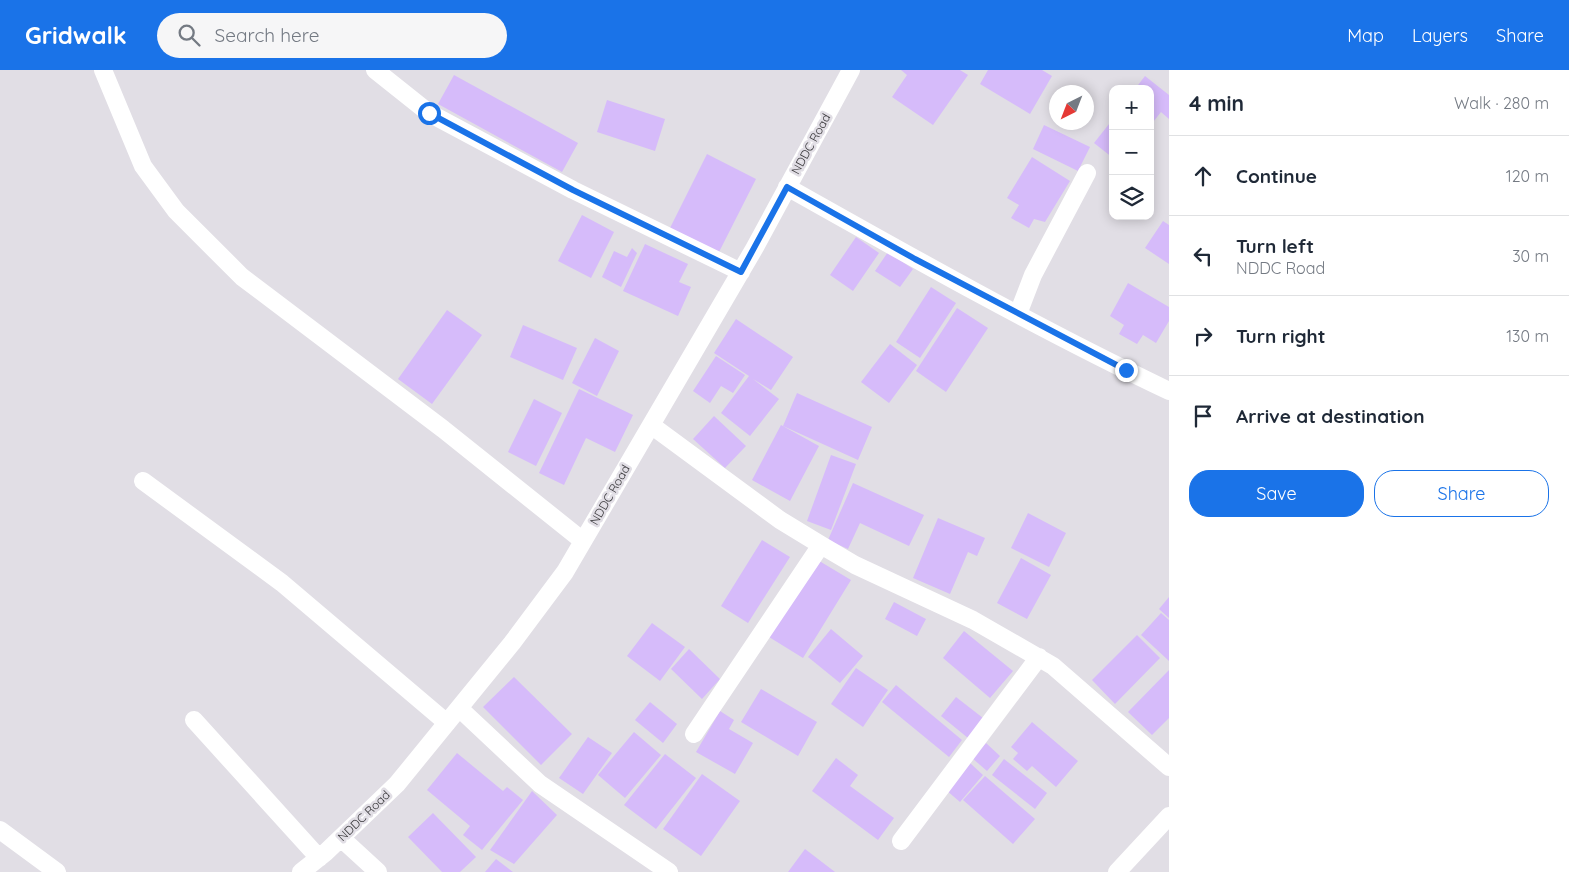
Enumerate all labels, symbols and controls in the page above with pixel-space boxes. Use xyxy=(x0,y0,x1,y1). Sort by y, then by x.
search box xyxy=(157,13,507,58)
text: Gridwalk xyxy=(25,20,127,50)
icon: search xyxy=(175,21,203,49)
text: Search here xyxy=(215,23,319,47)
text: Map xyxy=(1347,24,1384,47)
text: Layers xyxy=(1412,24,1468,47)
text: Share xyxy=(1496,24,1544,47)
north arrow xyxy=(1049,85,1094,130)
map controls xyxy=(1109,85,1154,220)
button: + xyxy=(1109,85,1154,130)
text: 4 min xyxy=(1189,90,1244,116)
text: Walk · 280 m xyxy=(1454,93,1549,113)
route start xyxy=(418,102,441,125)
street label: NDDC Road xyxy=(788,111,833,177)
button: − xyxy=(1109,130,1154,175)
icon: ahead xyxy=(1189,162,1217,190)
text: Continue xyxy=(1236,164,1317,188)
text: 120 m xyxy=(1506,166,1549,186)
button: layers xyxy=(1109,175,1154,220)
text: Turn left xyxy=(1236,234,1314,258)
icon: left xyxy=(1189,242,1217,270)
text: 30 m xyxy=(1512,246,1549,266)
text: NDDC Road xyxy=(1236,258,1325,278)
icon: right xyxy=(1189,322,1217,350)
text: Turn right xyxy=(1236,324,1325,348)
text: 130 m xyxy=(1506,326,1549,346)
route end xyxy=(1115,359,1138,382)
icon: arrive xyxy=(1189,402,1217,430)
text: Arrive at destination xyxy=(1236,404,1425,428)
street label: NDDC Road xyxy=(586,462,633,527)
button: Save xyxy=(1189,470,1364,517)
button: Share xyxy=(1374,470,1549,517)
street label: NDDC Road xyxy=(334,787,393,844)

